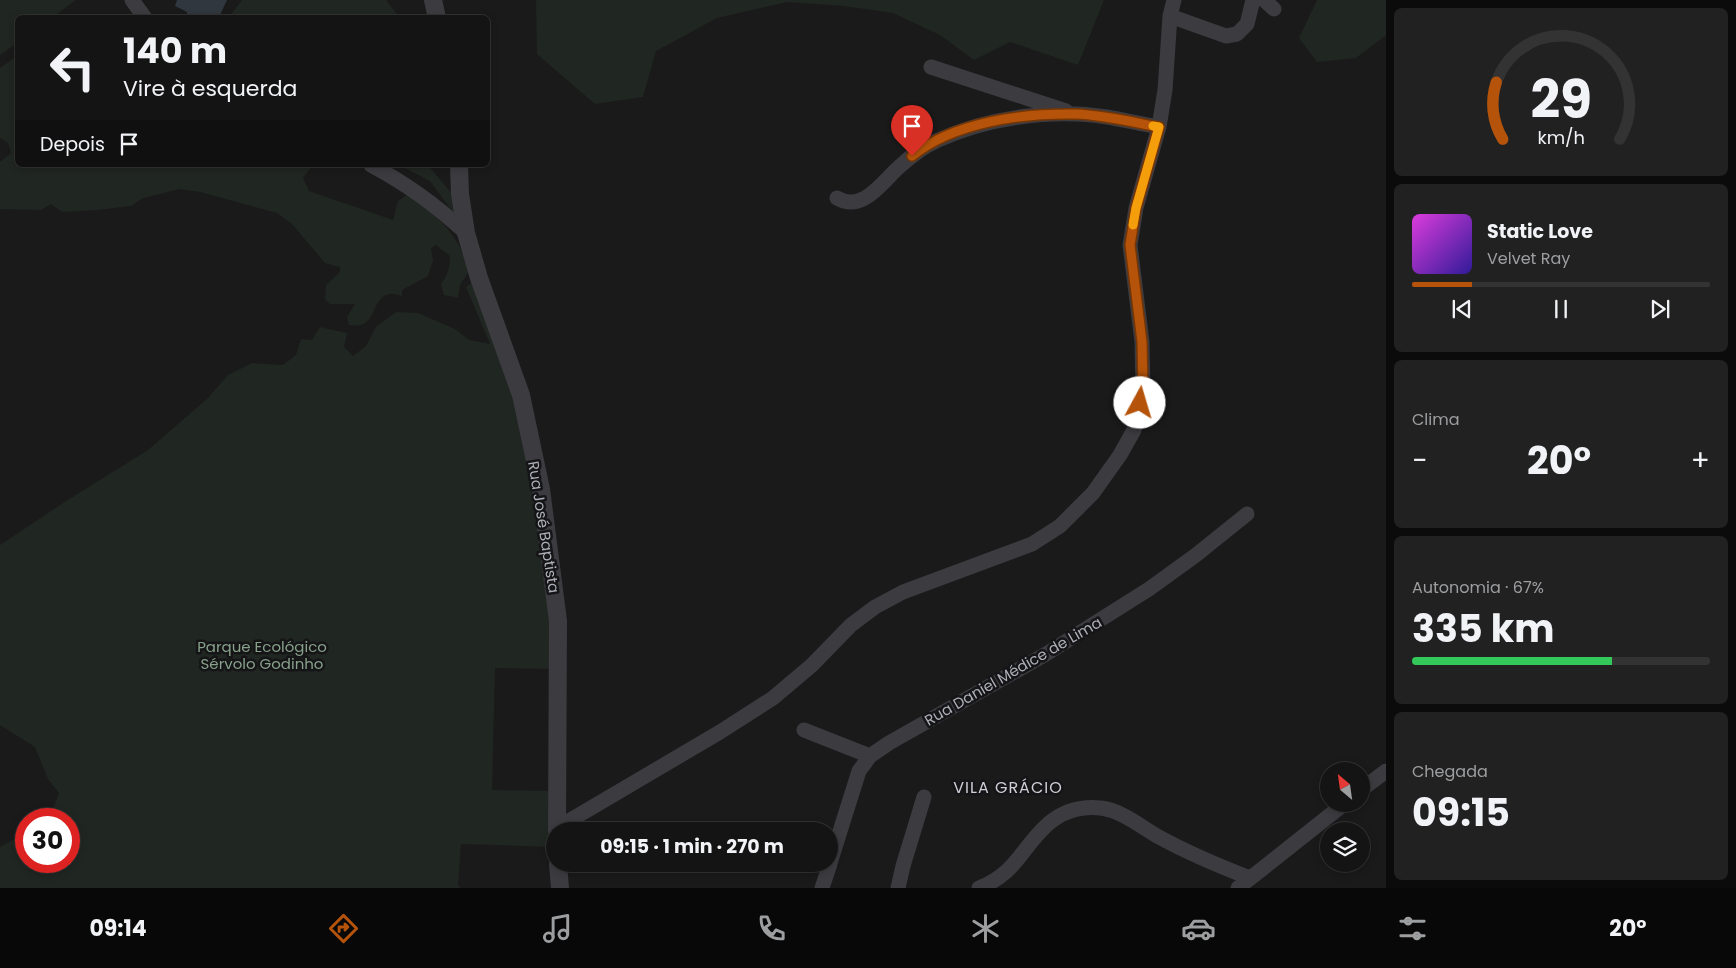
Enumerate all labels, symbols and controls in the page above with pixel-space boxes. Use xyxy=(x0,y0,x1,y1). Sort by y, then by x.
text: 140 m xyxy=(123,26,227,75)
icon: left xyxy=(40,35,105,100)
text: 29 xyxy=(1530,63,1592,136)
text: Vire à esquerda xyxy=(123,73,297,104)
pin xyxy=(891,105,933,156)
icon: arrive xyxy=(898,112,926,140)
text: km/h xyxy=(1537,125,1585,150)
icon: arrive xyxy=(115,130,143,158)
text: Depois xyxy=(40,131,105,158)
text: Static Love xyxy=(1487,218,1593,245)
text: Velvet Ray xyxy=(1487,247,1570,270)
icon: previous xyxy=(1448,295,1476,323)
icon: pause xyxy=(1547,295,1575,323)
icon: next xyxy=(1646,295,1674,323)
position arrow xyxy=(1113,376,1165,428)
text: Clima xyxy=(1412,408,1460,431)
text: 20° xyxy=(1527,434,1591,487)
text: − xyxy=(1412,441,1427,480)
text: + xyxy=(1691,441,1710,480)
street label: Rua José Baptista xyxy=(523,459,565,595)
text: Autonomia · 67% xyxy=(1412,576,1544,599)
text: 335 km xyxy=(1412,602,1554,655)
street label: Rua Daniel Médice de Lima xyxy=(920,612,1106,730)
park label: Parque Ecológico Sérvolo Godinho xyxy=(197,636,327,674)
text: Chegada xyxy=(1412,760,1488,783)
north arrow xyxy=(1320,762,1370,812)
map controls xyxy=(1320,762,1370,872)
district label: VILA GRÁCIO xyxy=(953,776,1063,799)
text: 09:15 xyxy=(1412,786,1510,839)
speed limit sign: 30 xyxy=(15,808,80,873)
button: layers xyxy=(1320,822,1370,872)
text: 09:15 · 1 min · 270 m xyxy=(600,833,784,860)
icon: directions xyxy=(326,911,361,946)
icon: music xyxy=(540,911,575,946)
icon: phone xyxy=(754,911,789,946)
icon: climate xyxy=(968,911,1003,946)
icon: car xyxy=(1181,911,1216,946)
icon: filters xyxy=(1395,911,1430,946)
text: 09:14 xyxy=(89,913,147,944)
text: 20° xyxy=(1609,913,1646,944)

